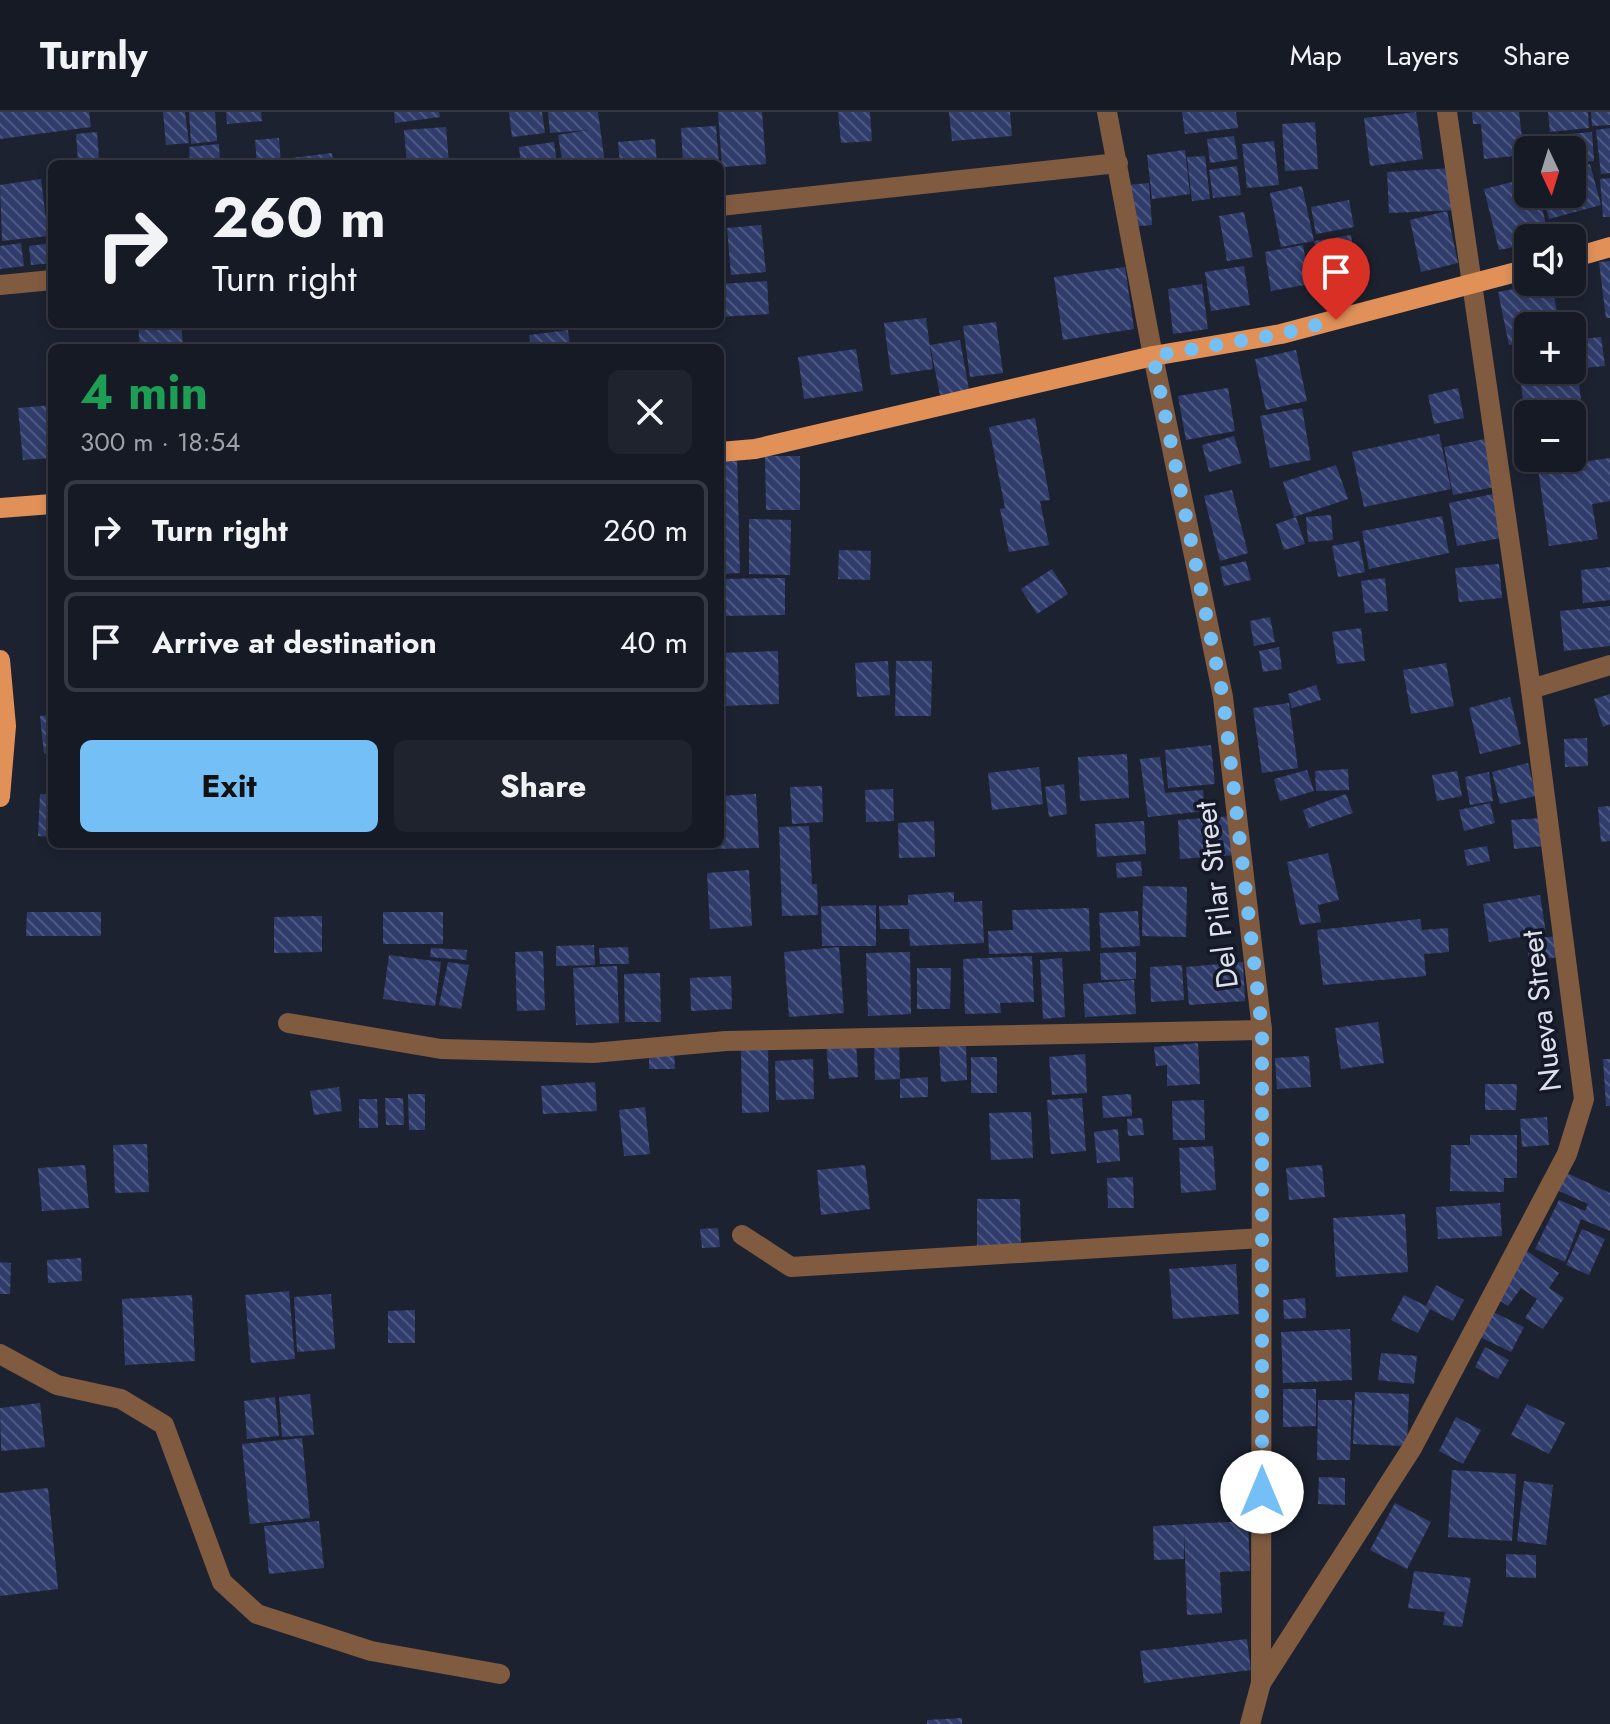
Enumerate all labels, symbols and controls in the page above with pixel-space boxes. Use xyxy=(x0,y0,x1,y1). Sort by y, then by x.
text: Turnly xyxy=(40,28,148,83)
text: Map xyxy=(1290,35,1342,76)
text: Layers xyxy=(1386,35,1459,76)
text: Share xyxy=(1503,35,1570,76)
north arrow xyxy=(1514,136,1586,208)
map controls xyxy=(1514,136,1586,472)
text: 260 m xyxy=(212,177,386,258)
icon: right xyxy=(80,192,184,296)
button: sound xyxy=(1514,224,1586,296)
pin xyxy=(1302,238,1370,320)
icon: arrive xyxy=(1314,250,1358,294)
text: Turn right xyxy=(212,252,357,304)
button: + xyxy=(1514,312,1586,384)
text: 4 min xyxy=(80,358,208,427)
button: close xyxy=(608,370,692,454)
button: − xyxy=(1514,400,1586,472)
text: 300 m · 18:54 xyxy=(80,423,240,461)
icon: right xyxy=(84,508,128,552)
text: Turn right xyxy=(152,509,288,552)
text: 260 m xyxy=(603,509,688,552)
icon: arrive xyxy=(84,620,128,664)
text: Arrive at destination xyxy=(152,621,437,664)
text: 40 m xyxy=(620,621,688,664)
button: Exit xyxy=(80,740,378,832)
button: Share xyxy=(394,740,692,832)
street label: Del Pilar Street xyxy=(1183,798,1249,991)
street label: Nueva Street xyxy=(1510,927,1572,1094)
position arrow xyxy=(1220,1450,1304,1534)

